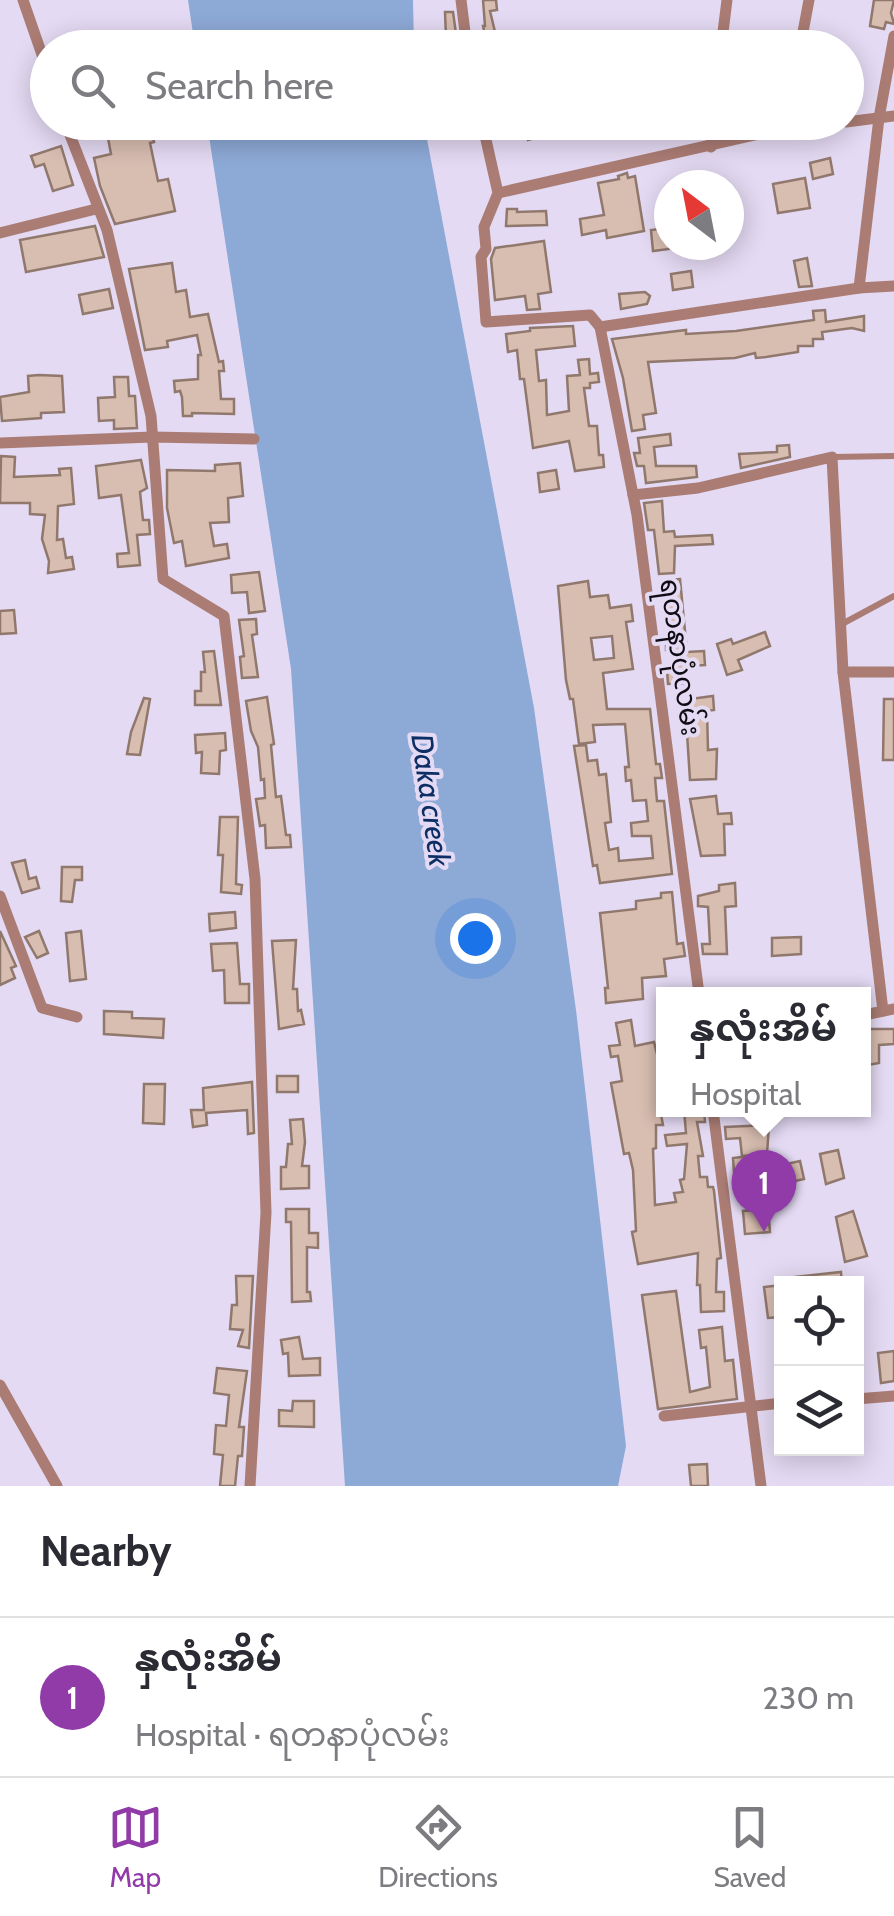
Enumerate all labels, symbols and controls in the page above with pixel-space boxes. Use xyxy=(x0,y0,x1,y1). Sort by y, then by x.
search box xyxy=(30,30,864,140)
icon: search xyxy=(65,58,120,113)
text: Search here xyxy=(145,62,334,109)
north arrow xyxy=(654,170,744,260)
street label: ရတနာပုံလမ်း xyxy=(647,576,710,739)
water label: Daka creek xyxy=(403,732,459,870)
your location xyxy=(450,913,501,964)
popup xyxy=(656,987,871,1117)
text: နှလုံးအိမ် xyxy=(690,1004,837,1051)
text: Hospital xyxy=(690,1074,801,1113)
pin: 1 xyxy=(732,1150,796,1232)
map controls xyxy=(774,1276,864,1456)
button: locate xyxy=(774,1276,864,1366)
button: layers xyxy=(774,1366,864,1456)
text: Nearby xyxy=(40,1525,172,1577)
text: နှလုံးအိမ် xyxy=(135,1634,282,1681)
text: 1 xyxy=(67,1678,78,1717)
text: 230 m xyxy=(762,1678,854,1717)
text: Hospital · ရတနာပုံလမ်း xyxy=(135,1715,450,1754)
tab: Map xyxy=(108,1800,163,1894)
tab: Directions xyxy=(378,1800,498,1894)
tab: Saved xyxy=(714,1800,786,1894)

